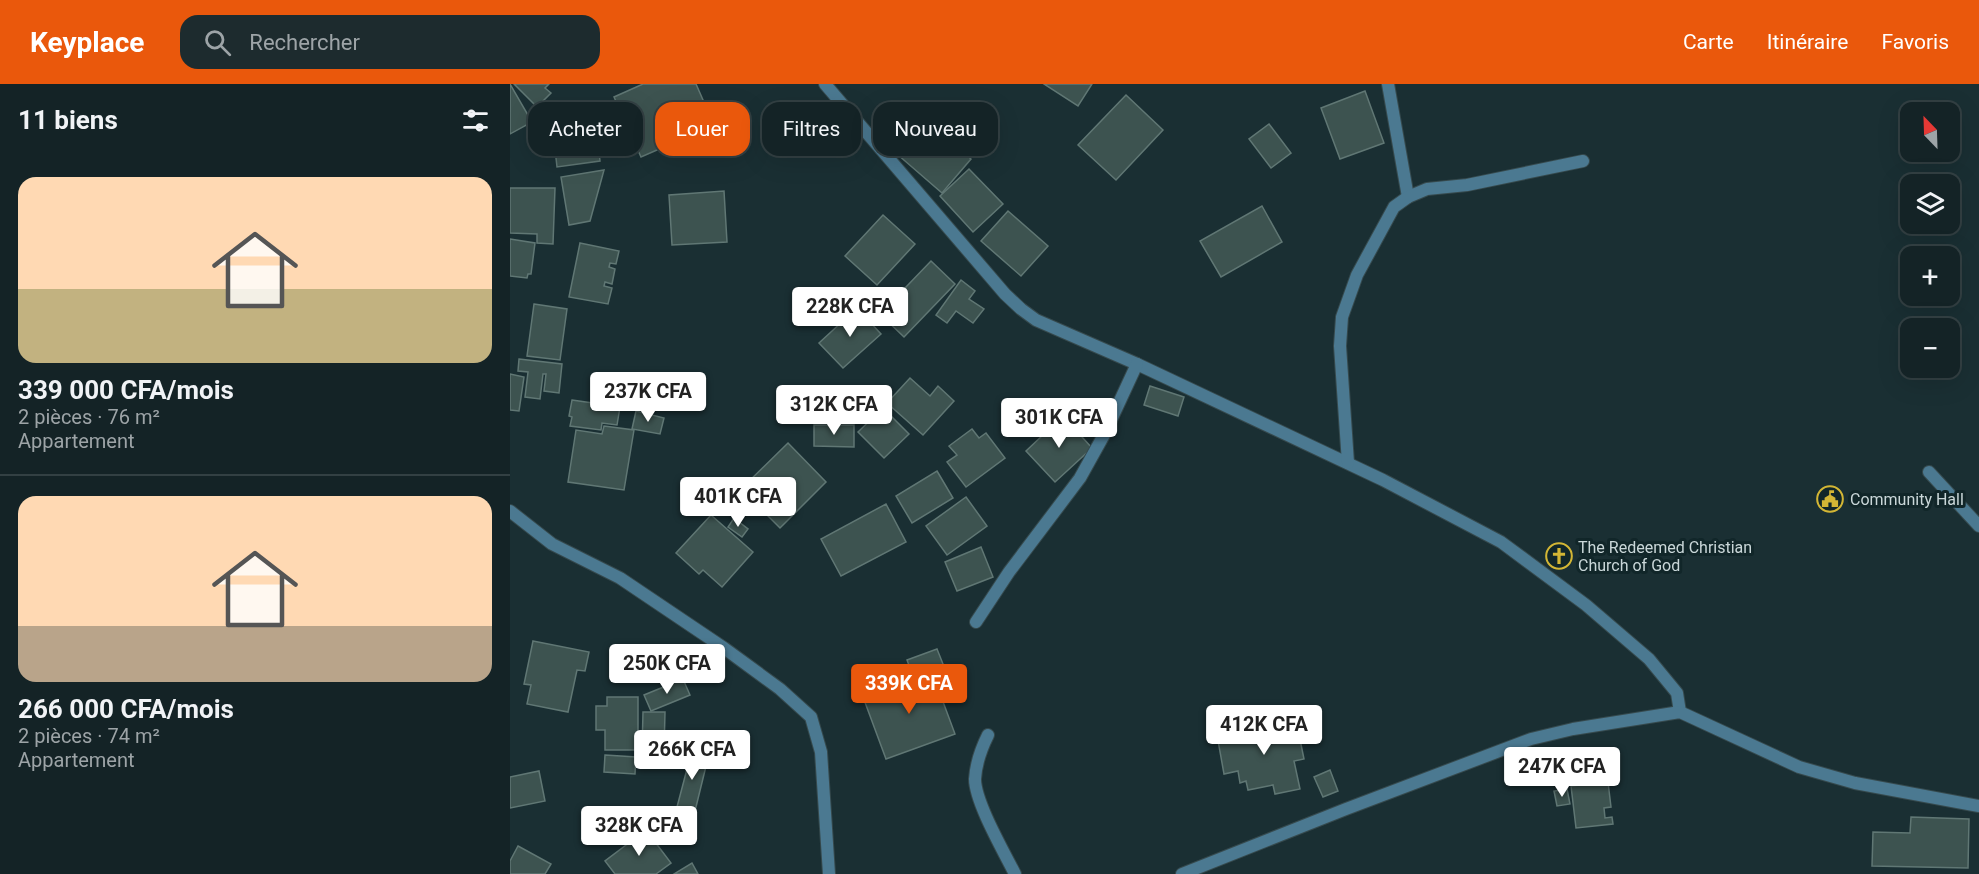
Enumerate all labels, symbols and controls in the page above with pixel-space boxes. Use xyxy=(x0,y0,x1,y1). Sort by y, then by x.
search box xyxy=(180,15,600,69)
text: Keyplace xyxy=(30,26,144,59)
icon: search xyxy=(201,26,234,59)
text: Rechercher xyxy=(249,30,360,55)
text: Carte xyxy=(1683,30,1734,54)
text: Itinéraire xyxy=(1767,30,1848,54)
text: Favoris xyxy=(1881,30,1949,54)
chip: Acheter xyxy=(528,102,643,156)
chip: Louer xyxy=(655,102,750,156)
chip: Filtres xyxy=(762,102,861,156)
chip: Nouveau xyxy=(873,102,998,156)
north arrow xyxy=(1900,102,1960,162)
map controls xyxy=(1900,102,1960,378)
icon: filters xyxy=(459,104,492,137)
text: 11 biens xyxy=(18,105,118,135)
button: layers xyxy=(1900,174,1960,234)
icon: home xyxy=(201,216,309,324)
button: + xyxy=(1900,246,1960,306)
pin: 228K CFA xyxy=(788,287,912,338)
text: 228K CFA xyxy=(806,294,894,318)
button: − xyxy=(1900,318,1960,378)
pin: 237K CFA xyxy=(586,372,710,423)
text: 339 000 CFA/mois xyxy=(18,375,234,405)
text: 237K CFA xyxy=(604,379,692,403)
pin: 312K CFA xyxy=(772,385,896,436)
text: 312K CFA xyxy=(790,392,878,416)
pin: 301K CFA xyxy=(997,398,1121,449)
text: 2 pièces · 76 m² xyxy=(18,405,160,429)
text: 301K CFA xyxy=(1015,405,1103,429)
text: Appartement xyxy=(18,429,135,453)
pin: 401K CFA xyxy=(676,477,800,528)
text: 401K CFA xyxy=(694,484,782,508)
public building icon: Community Hall xyxy=(1815,484,1845,514)
place label: Community Hall xyxy=(1850,490,1964,509)
icon: home xyxy=(201,535,309,643)
place label: The Redeemed Christian Church of God xyxy=(1578,538,1752,575)
church icon: The Redeemed Christian Church of God xyxy=(1544,541,1574,571)
pin: 250K CFA xyxy=(605,644,729,695)
text: 250K CFA xyxy=(623,651,711,675)
pin: 339K CFA xyxy=(847,664,971,715)
text: 339K CFA xyxy=(865,671,953,695)
text: 266 000 CFA/mois xyxy=(18,694,234,724)
pin: 412K CFA xyxy=(1202,705,1326,756)
text: 412K CFA xyxy=(1220,712,1308,736)
text: 2 pièces · 74 m² xyxy=(18,724,160,748)
pin: 266K CFA xyxy=(630,730,754,781)
text: 266K CFA xyxy=(648,737,736,761)
pin: 247K CFA xyxy=(1500,747,1624,798)
text: Appartement xyxy=(18,748,135,772)
text: 247K CFA xyxy=(1518,754,1606,778)
pin: 328K CFA xyxy=(577,806,701,857)
text: 328K CFA xyxy=(595,813,683,837)

